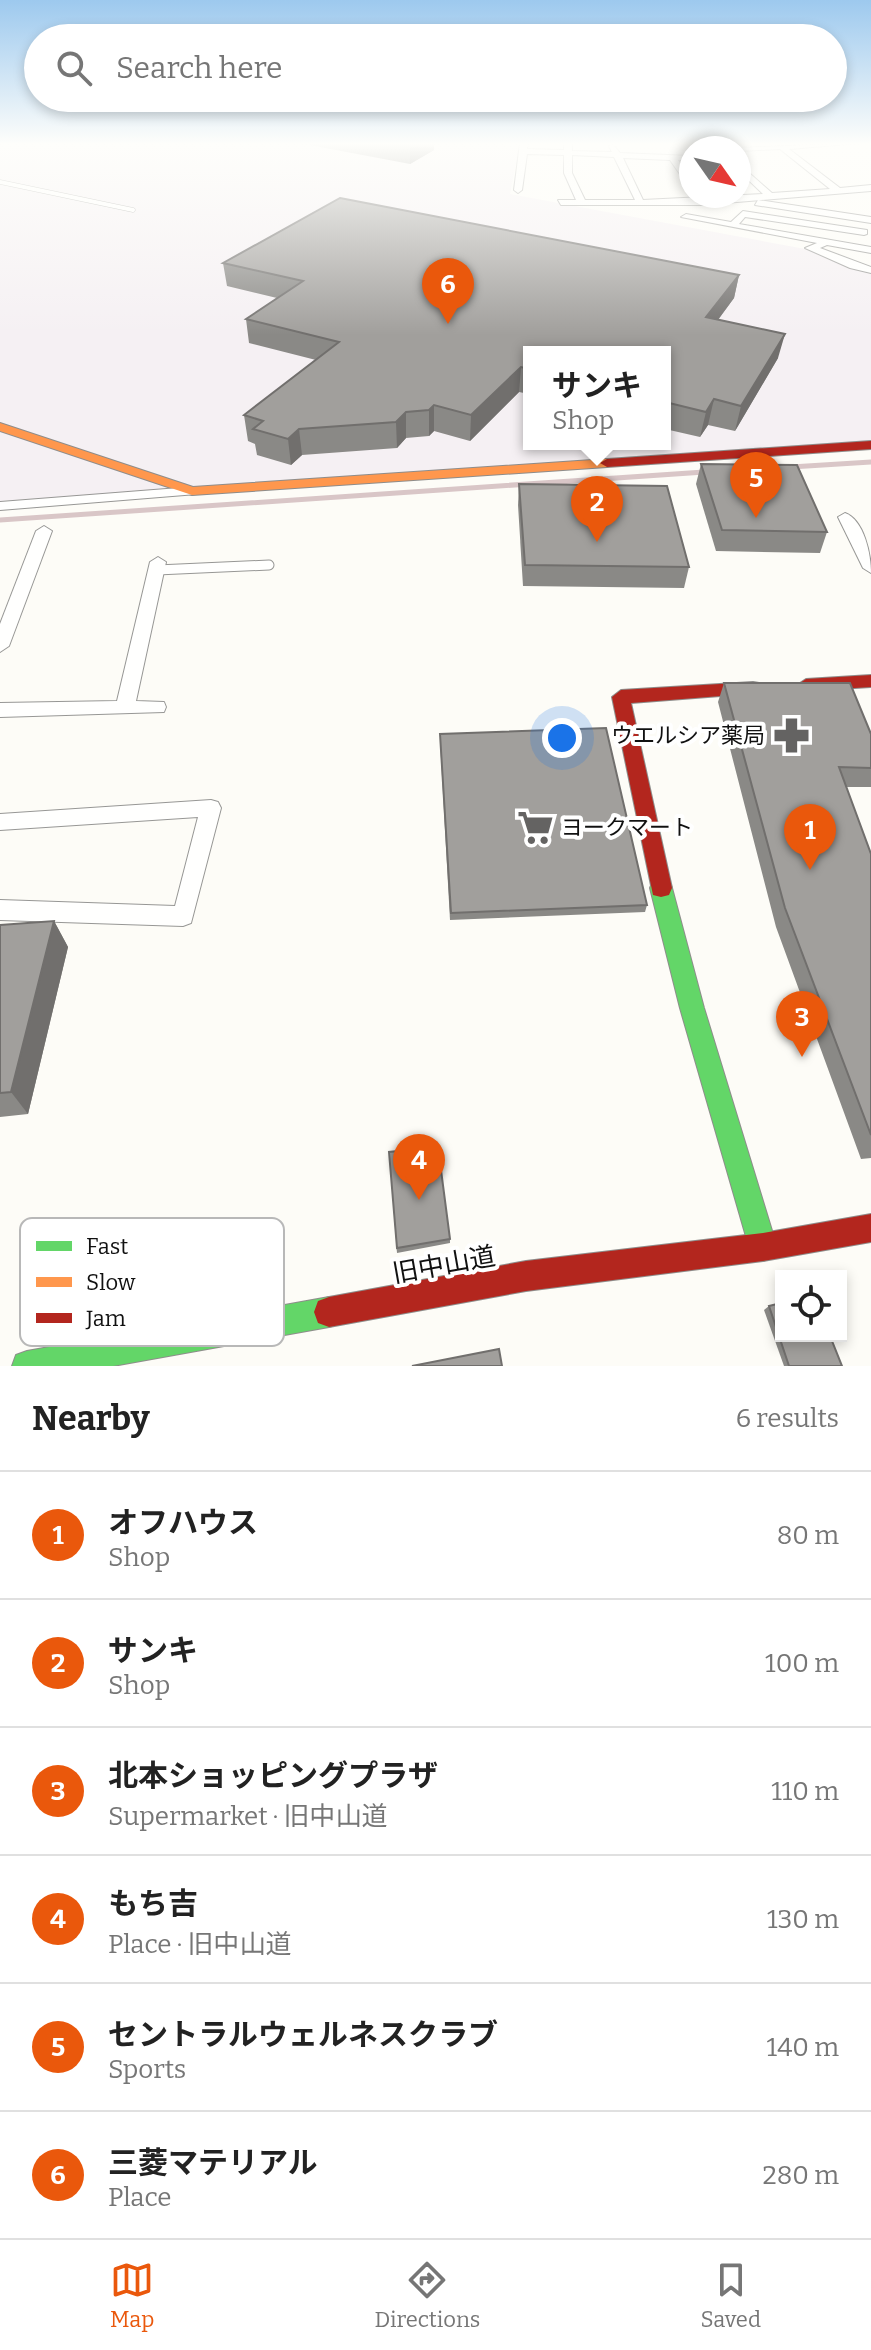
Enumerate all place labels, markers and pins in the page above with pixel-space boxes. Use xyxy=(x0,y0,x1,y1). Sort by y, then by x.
pin: 6 xyxy=(422,258,474,324)
pin: 5 xyxy=(730,452,782,518)
pin: 2 xyxy=(571,476,623,542)
pharmacy icon: ウエルシア薬局 xyxy=(772,716,810,754)
place label: ウエルシア薬局 xyxy=(611,722,765,749)
pin: 1 xyxy=(784,804,836,870)
supermarket icon: ヨークマート xyxy=(516,808,554,846)
place label: ヨークマート xyxy=(561,814,693,841)
pin: 3 xyxy=(776,991,828,1057)
pin: 4 xyxy=(393,1134,445,1200)

